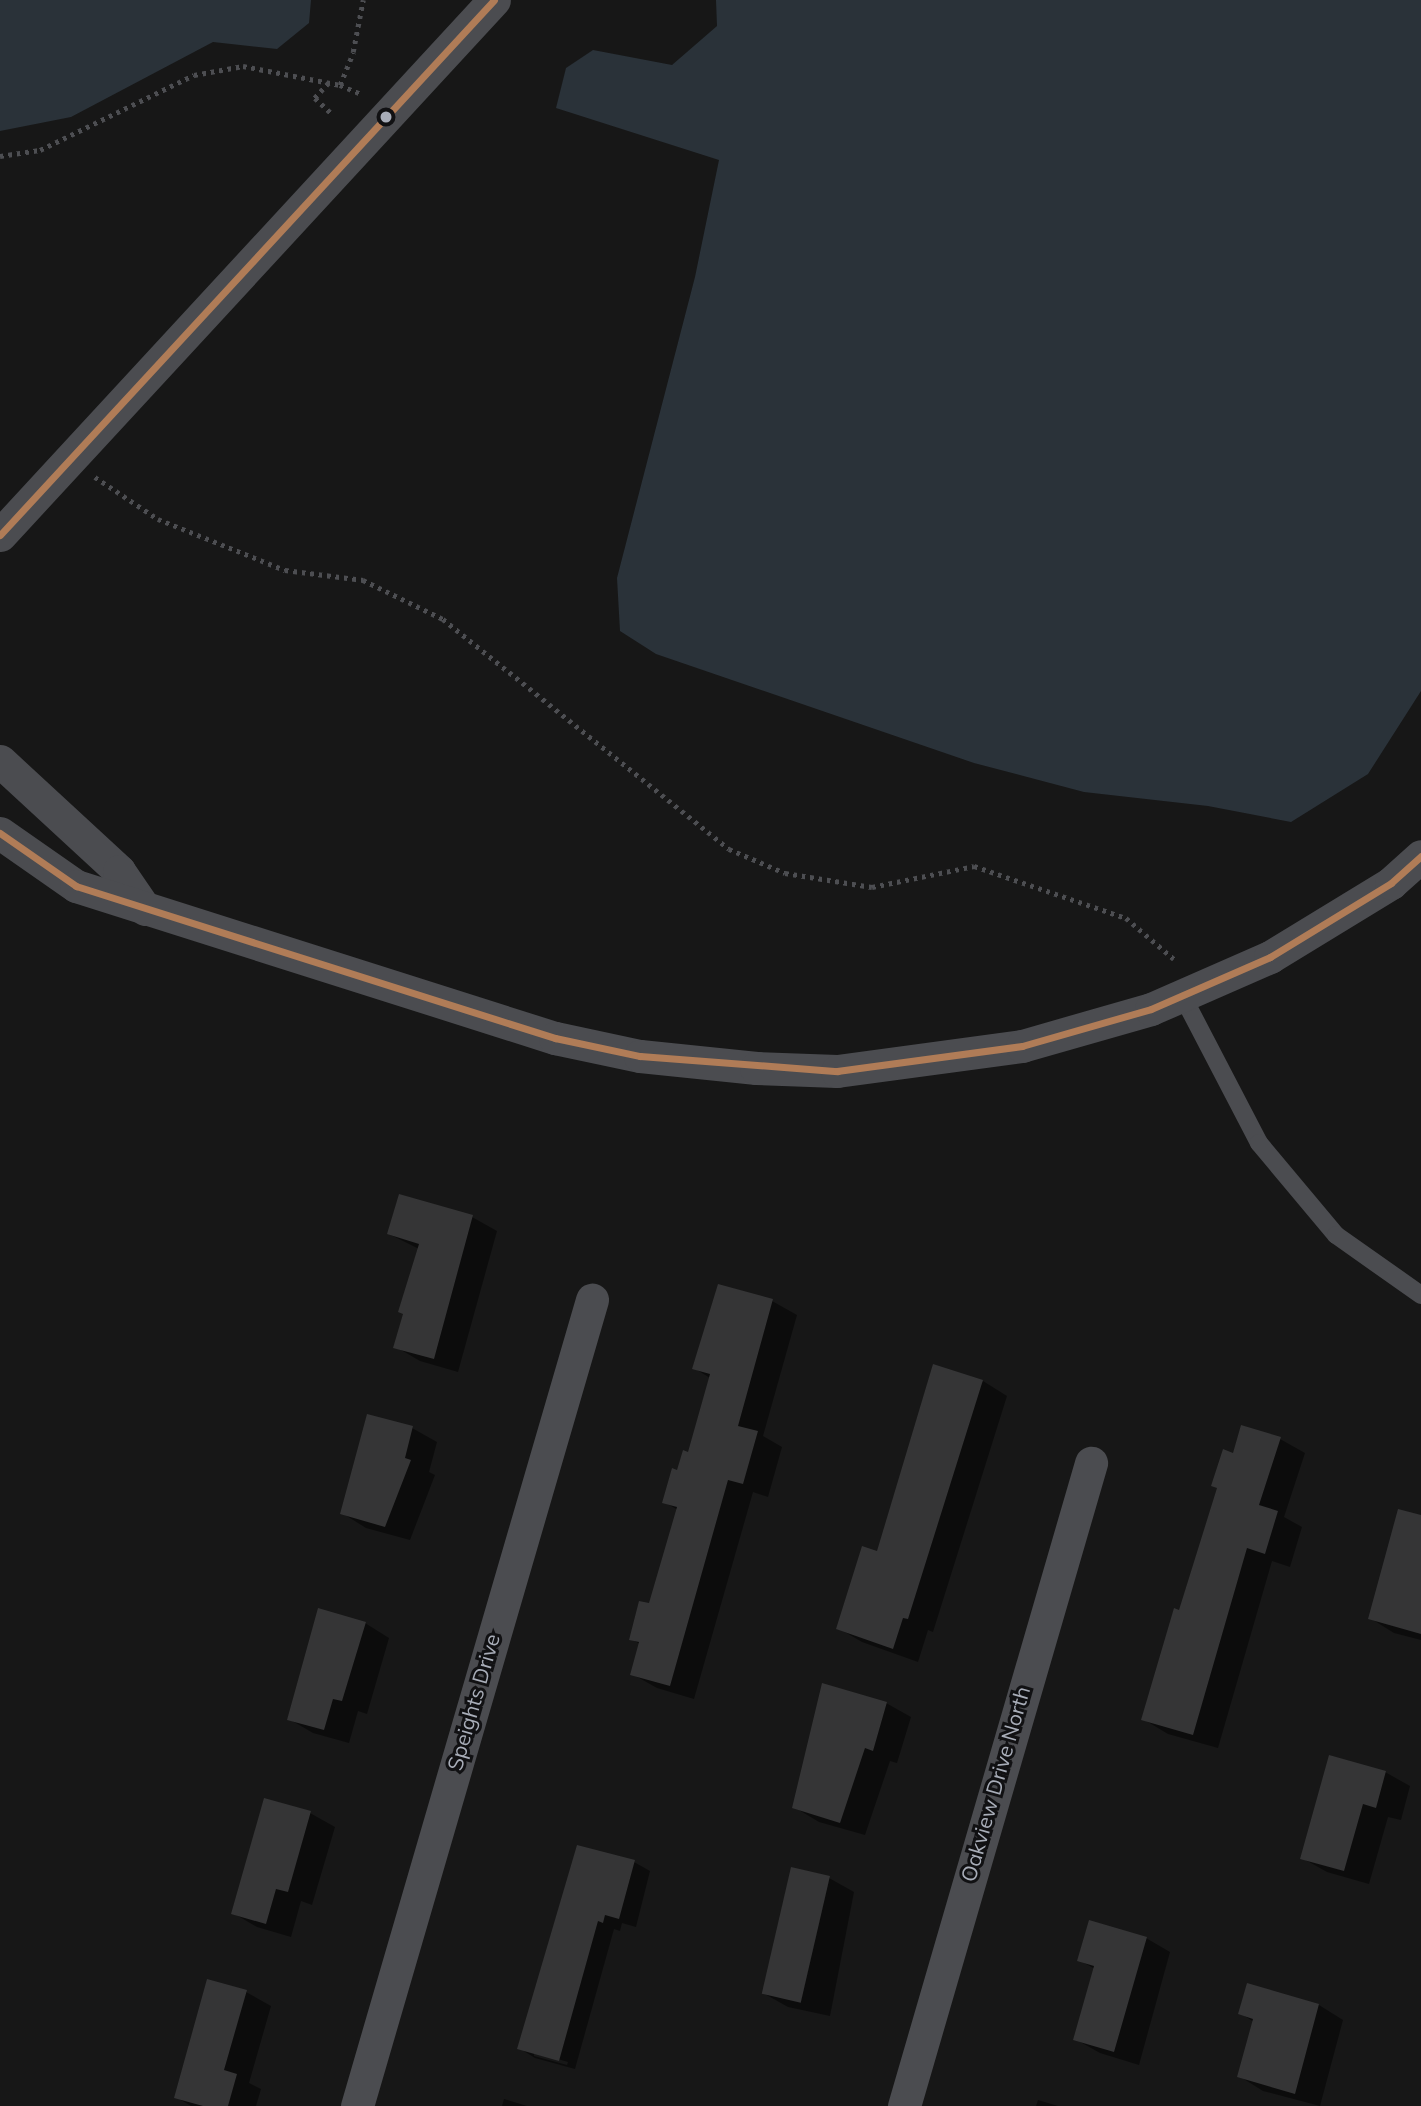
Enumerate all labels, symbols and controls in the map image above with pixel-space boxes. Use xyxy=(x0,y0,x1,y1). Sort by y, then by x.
unlabelled marker xyxy=(379,110,393,124)
street label: Speights Drive xyxy=(441,1631,505,1773)
street label: Oakview Drive North xyxy=(955,1683,1035,1885)

